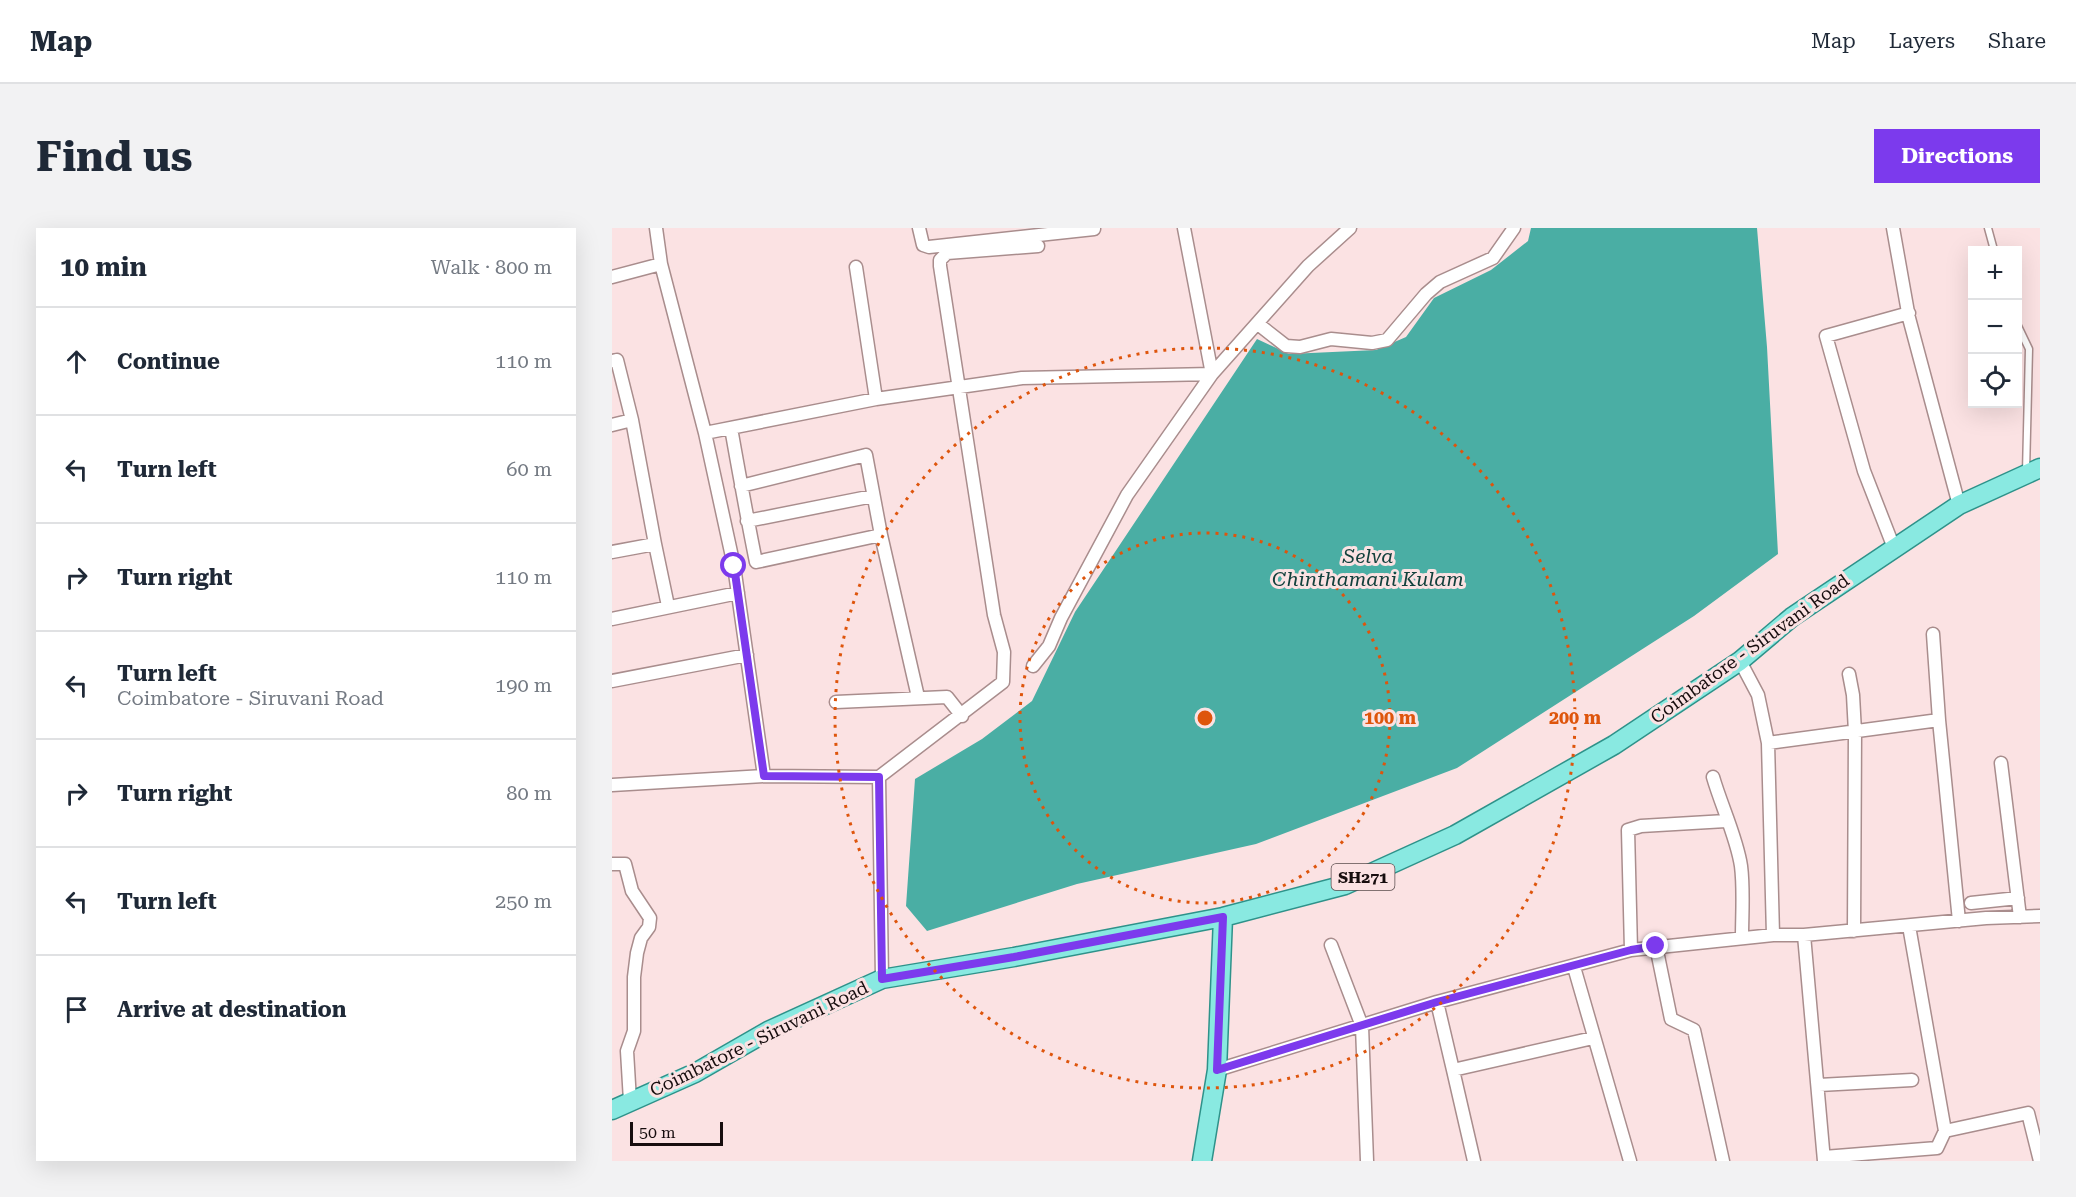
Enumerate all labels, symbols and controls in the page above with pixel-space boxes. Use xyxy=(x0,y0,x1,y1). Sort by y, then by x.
text: Map xyxy=(30,25,92,58)
text: Map xyxy=(1811,29,1856,53)
text: Layers xyxy=(1889,29,1955,53)
text: Share xyxy=(1988,29,2046,53)
button: Directions xyxy=(1874,129,2040,183)
text: Find us xyxy=(36,132,193,181)
map controls xyxy=(1968,246,2022,408)
button: + xyxy=(1968,246,2022,300)
text: 10 min xyxy=(60,252,147,282)
text: Walk · 800 m xyxy=(431,255,552,279)
button: − xyxy=(1968,300,2022,354)
icon: ahead xyxy=(60,345,93,378)
text: Continue xyxy=(117,349,220,374)
text: 110 m xyxy=(495,349,552,373)
button: locate xyxy=(1968,354,2022,408)
icon: left xyxy=(60,453,93,486)
text: Turn left xyxy=(117,457,217,482)
text: 60 m xyxy=(506,457,552,481)
water label: Selva Chinthamani Kulam xyxy=(1272,544,1464,591)
route start xyxy=(720,552,746,578)
icon: right xyxy=(60,561,93,594)
text: Turn right xyxy=(117,565,232,590)
text: 110 m xyxy=(495,565,552,589)
street label: Coimbatore - Siruvani Road xyxy=(1646,569,1853,728)
text: Turn left xyxy=(117,661,217,686)
icon: left xyxy=(60,669,93,702)
text: 190 m xyxy=(495,673,552,697)
text: Coimbatore - Siruvani Road xyxy=(117,686,384,710)
text: 100 m xyxy=(1364,707,1417,728)
text: 200 m xyxy=(1549,707,1602,728)
centre of rings xyxy=(1195,708,1215,728)
icon: right xyxy=(60,777,93,810)
text: Turn right xyxy=(117,781,232,806)
text: 80 m xyxy=(506,781,552,805)
road number: SH271 xyxy=(1332,864,1395,890)
icon: left xyxy=(60,885,93,918)
text: Turn left xyxy=(117,889,217,914)
text: 250 m xyxy=(495,889,552,913)
route end xyxy=(1642,932,1668,958)
street label: Coimbatore - Siruvani Road xyxy=(646,976,872,1101)
icon: arrive xyxy=(60,993,93,1026)
text: Arrive at destination xyxy=(117,997,346,1022)
scale bar xyxy=(630,1119,723,1146)
text: 50 m xyxy=(639,1123,676,1142)

